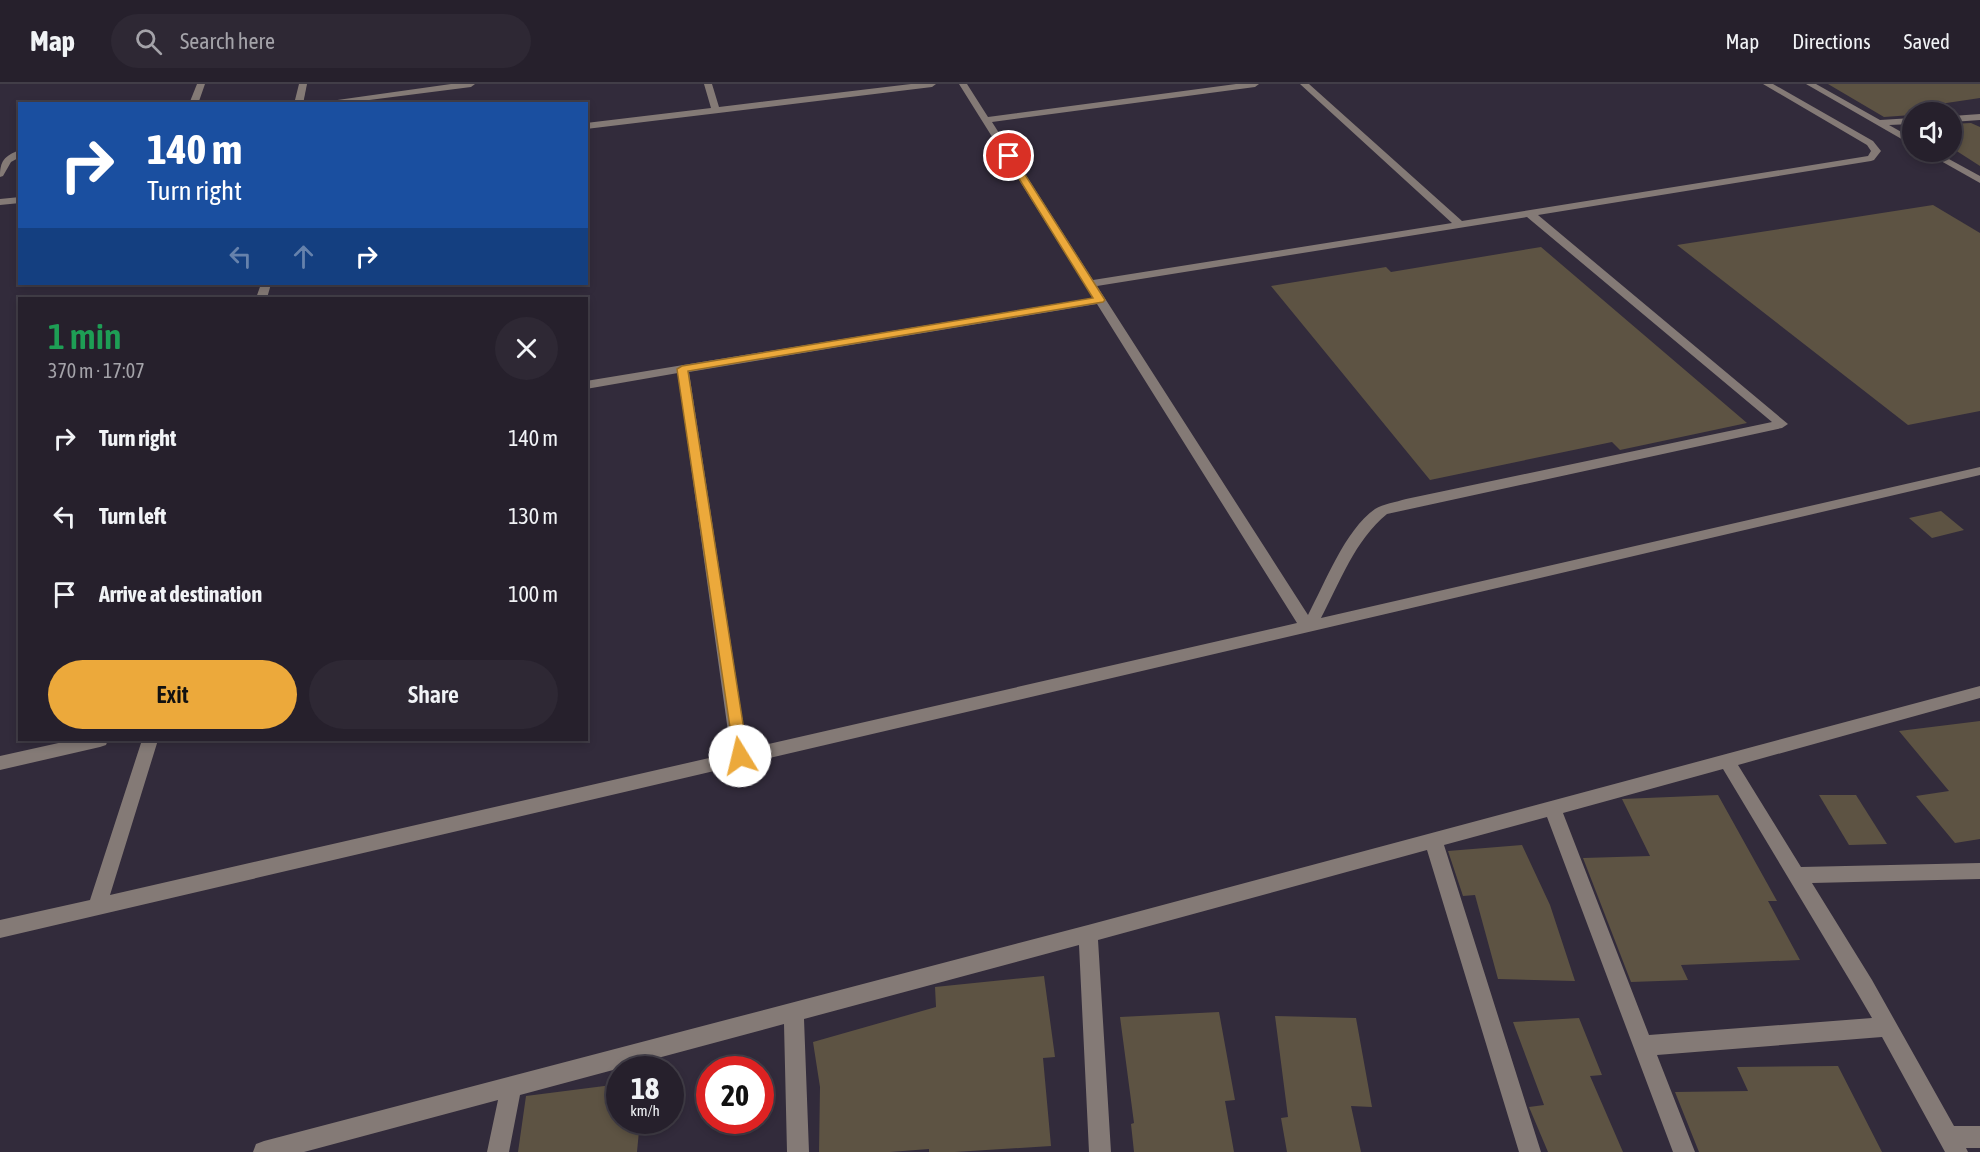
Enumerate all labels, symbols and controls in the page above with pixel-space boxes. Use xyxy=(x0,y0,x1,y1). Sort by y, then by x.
search box xyxy=(111,14,531,68)
text: Map xyxy=(30,25,75,57)
icon: search xyxy=(132,25,165,58)
text: Search here xyxy=(180,28,275,54)
text: Map xyxy=(1725,29,1759,53)
text: Directions xyxy=(1792,29,1871,53)
text: Saved xyxy=(1904,29,1950,53)
map controls xyxy=(1902,102,1962,162)
button: sound xyxy=(1902,102,1962,162)
text: 140 m xyxy=(147,125,242,173)
icon: right xyxy=(48,126,126,204)
pin xyxy=(983,130,1034,181)
icon: arrive xyxy=(992,139,1025,172)
text: Turn right xyxy=(147,175,242,206)
icon: left xyxy=(224,240,257,273)
icon: ahead xyxy=(287,240,320,273)
icon: right xyxy=(350,240,383,273)
text: 1 min xyxy=(48,315,122,357)
button: close xyxy=(495,317,558,380)
text: 370 m · 17:07 xyxy=(48,359,145,382)
icon: right xyxy=(48,422,81,455)
text: Turn right xyxy=(99,425,176,451)
text: 140 m xyxy=(508,425,558,451)
icon: left xyxy=(48,500,81,533)
text: Turn left xyxy=(99,503,166,529)
text: 130 m xyxy=(508,503,558,529)
icon: arrive xyxy=(48,578,81,611)
text: Arrive at destination xyxy=(99,581,262,607)
text: 100 m xyxy=(508,581,558,607)
button: Exit xyxy=(48,660,297,729)
button: Share xyxy=(309,660,558,729)
position arrow xyxy=(708,724,772,788)
speed limit sign: 20 xyxy=(696,1056,774,1134)
text: 18 xyxy=(631,1071,659,1105)
text: km/h xyxy=(630,1102,660,1119)

